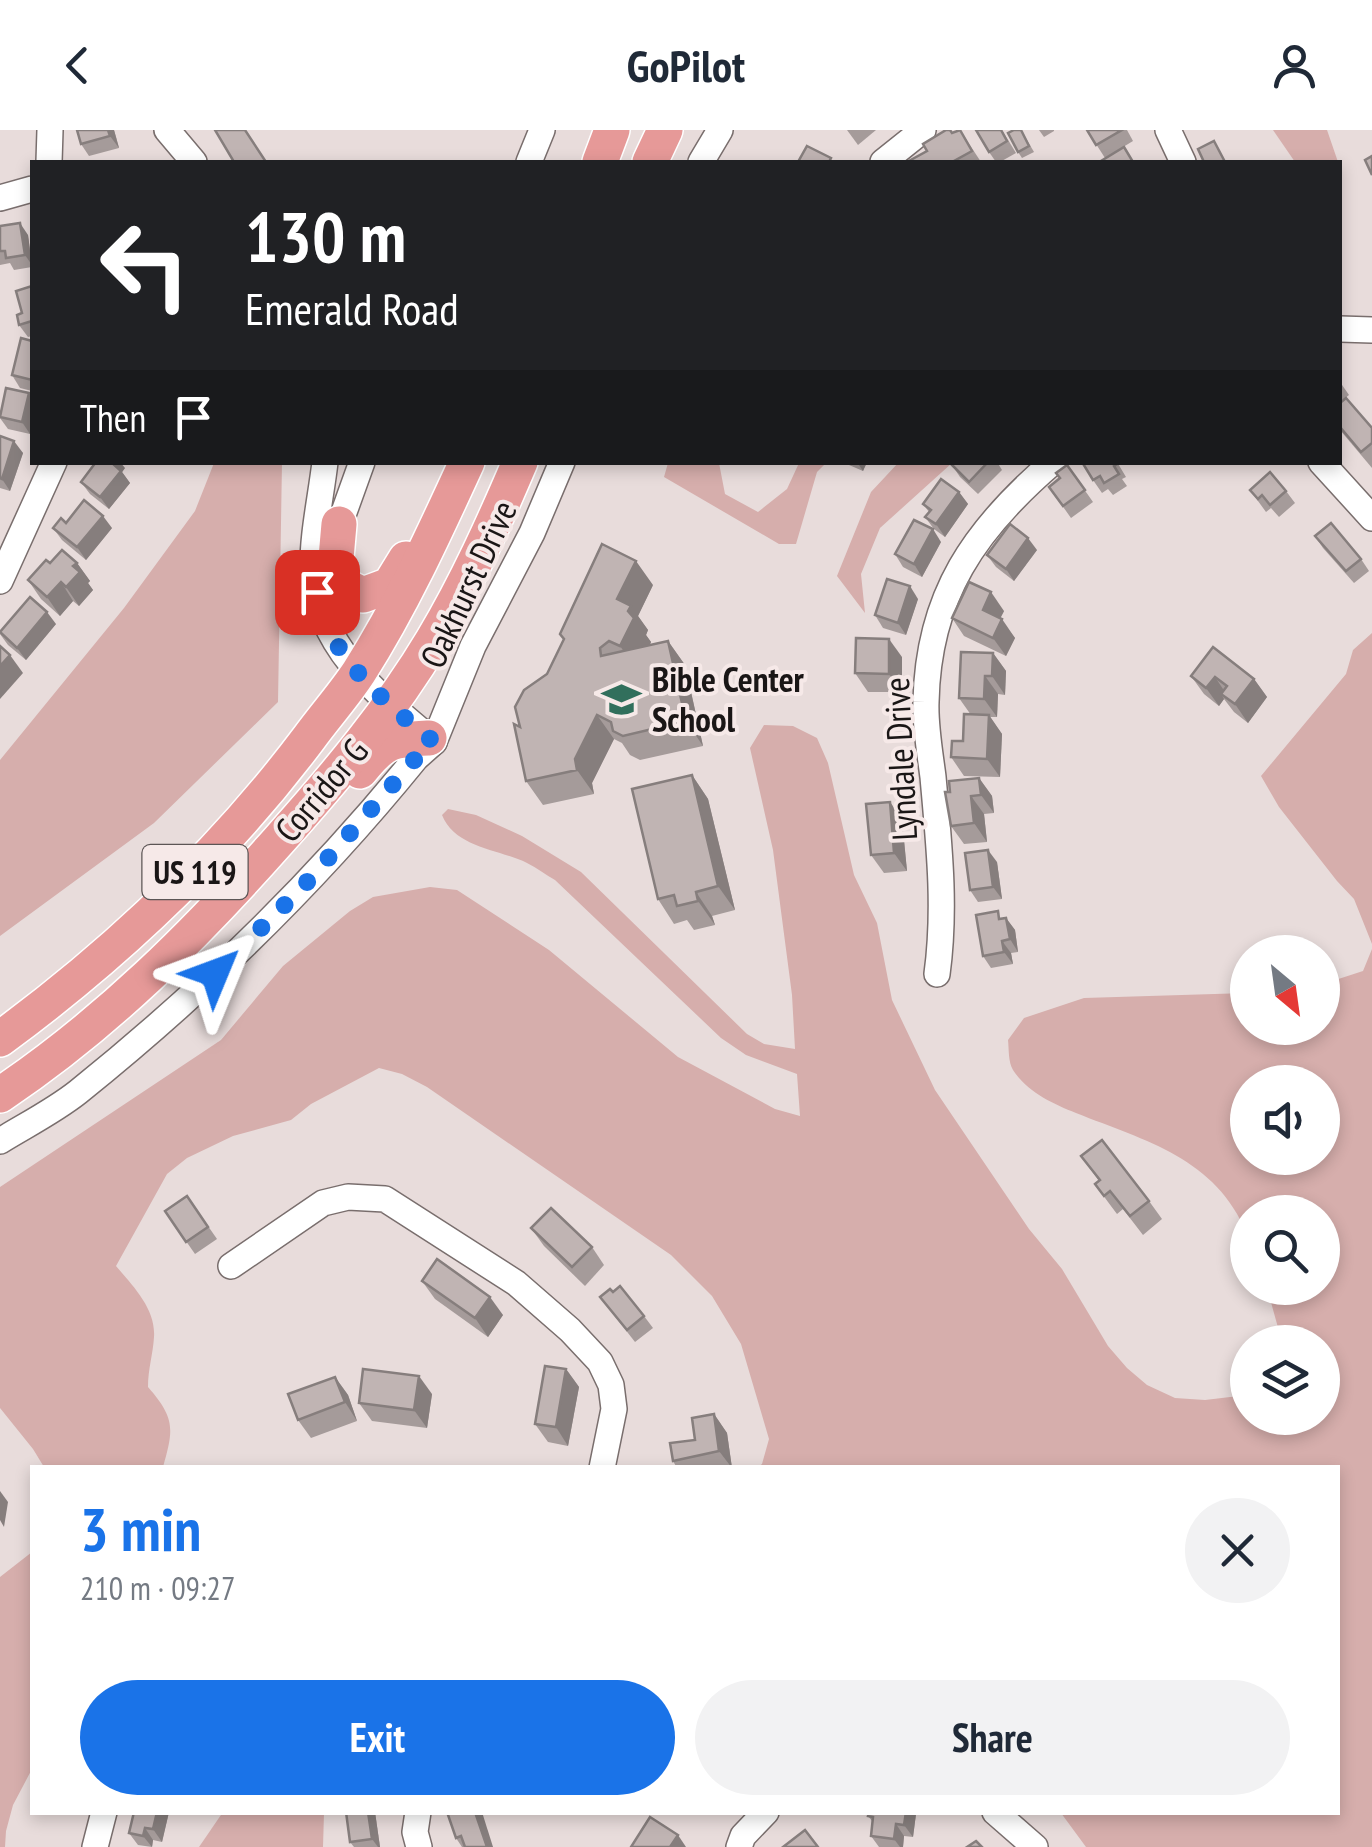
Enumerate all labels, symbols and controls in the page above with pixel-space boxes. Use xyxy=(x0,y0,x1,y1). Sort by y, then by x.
text: GoPilot xyxy=(627,36,745,94)
icon: back xyxy=(50,38,105,93)
icon: person xyxy=(1267,38,1322,93)
text: 130 m xyxy=(245,191,406,281)
icon: left xyxy=(80,200,210,330)
text: Emerald Road xyxy=(245,279,459,337)
icon: arrive xyxy=(166,390,221,445)
text: Then xyxy=(80,393,146,442)
street label: Oakhurst Drive xyxy=(409,493,527,675)
pin xyxy=(275,550,360,635)
icon: arrive xyxy=(290,565,345,620)
place label: Bible Center School xyxy=(652,656,805,742)
street label: Lyndale Drive xyxy=(873,676,927,842)
school or university icon: Bible Center School xyxy=(601,678,643,720)
street label: Corridor G xyxy=(264,729,378,851)
road number: US 119 xyxy=(142,845,248,899)
position arrow xyxy=(163,921,267,1025)
north arrow xyxy=(1230,935,1340,1045)
map controls xyxy=(1230,935,1340,1435)
button: sound xyxy=(1230,1065,1340,1175)
button: search xyxy=(1230,1195,1340,1305)
button: layers xyxy=(1230,1325,1340,1435)
text: 3 min xyxy=(80,1490,201,1568)
button: close xyxy=(1185,1498,1290,1603)
text: 210 m · 09:27 xyxy=(80,1567,235,1609)
button: Exit xyxy=(80,1680,675,1795)
button: Share xyxy=(695,1680,1290,1795)

